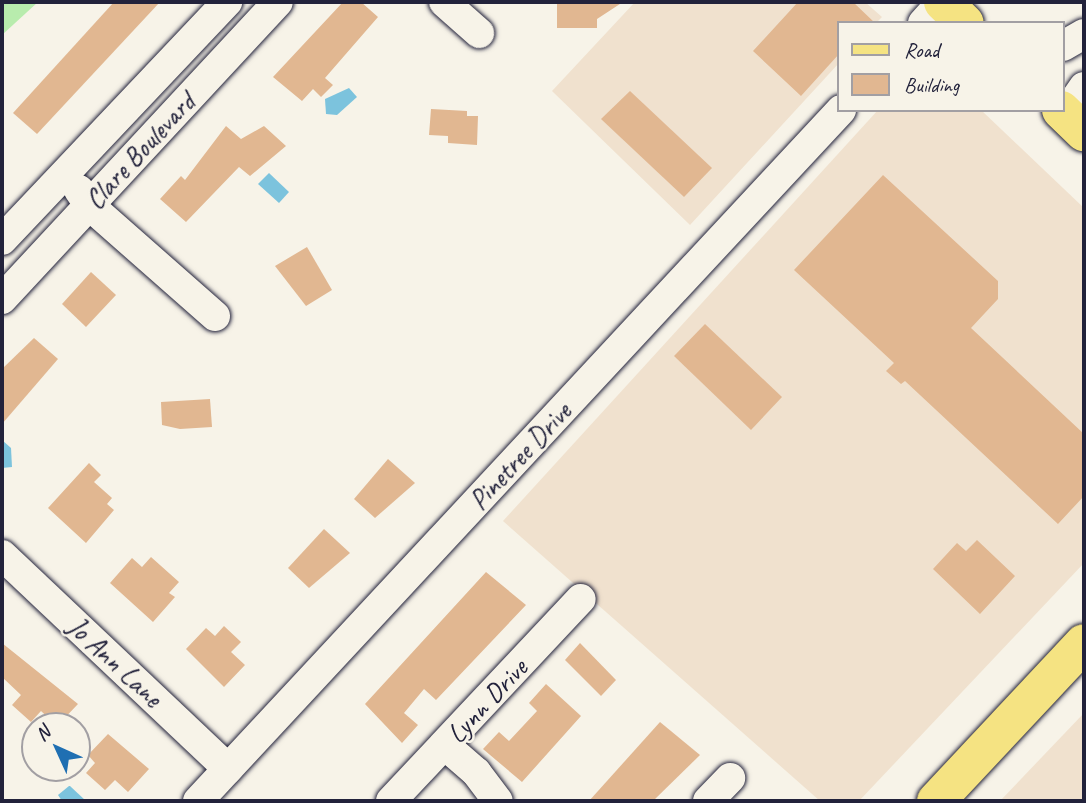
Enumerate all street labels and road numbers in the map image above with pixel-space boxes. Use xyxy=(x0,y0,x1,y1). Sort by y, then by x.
street label: Clare Boulevard xyxy=(77,86,203,216)
street label: Pinetree Drive xyxy=(462,395,578,517)
street label: Jo Ann Lane xyxy=(61,610,169,714)
street label: Lynn Drive xyxy=(440,652,534,750)

